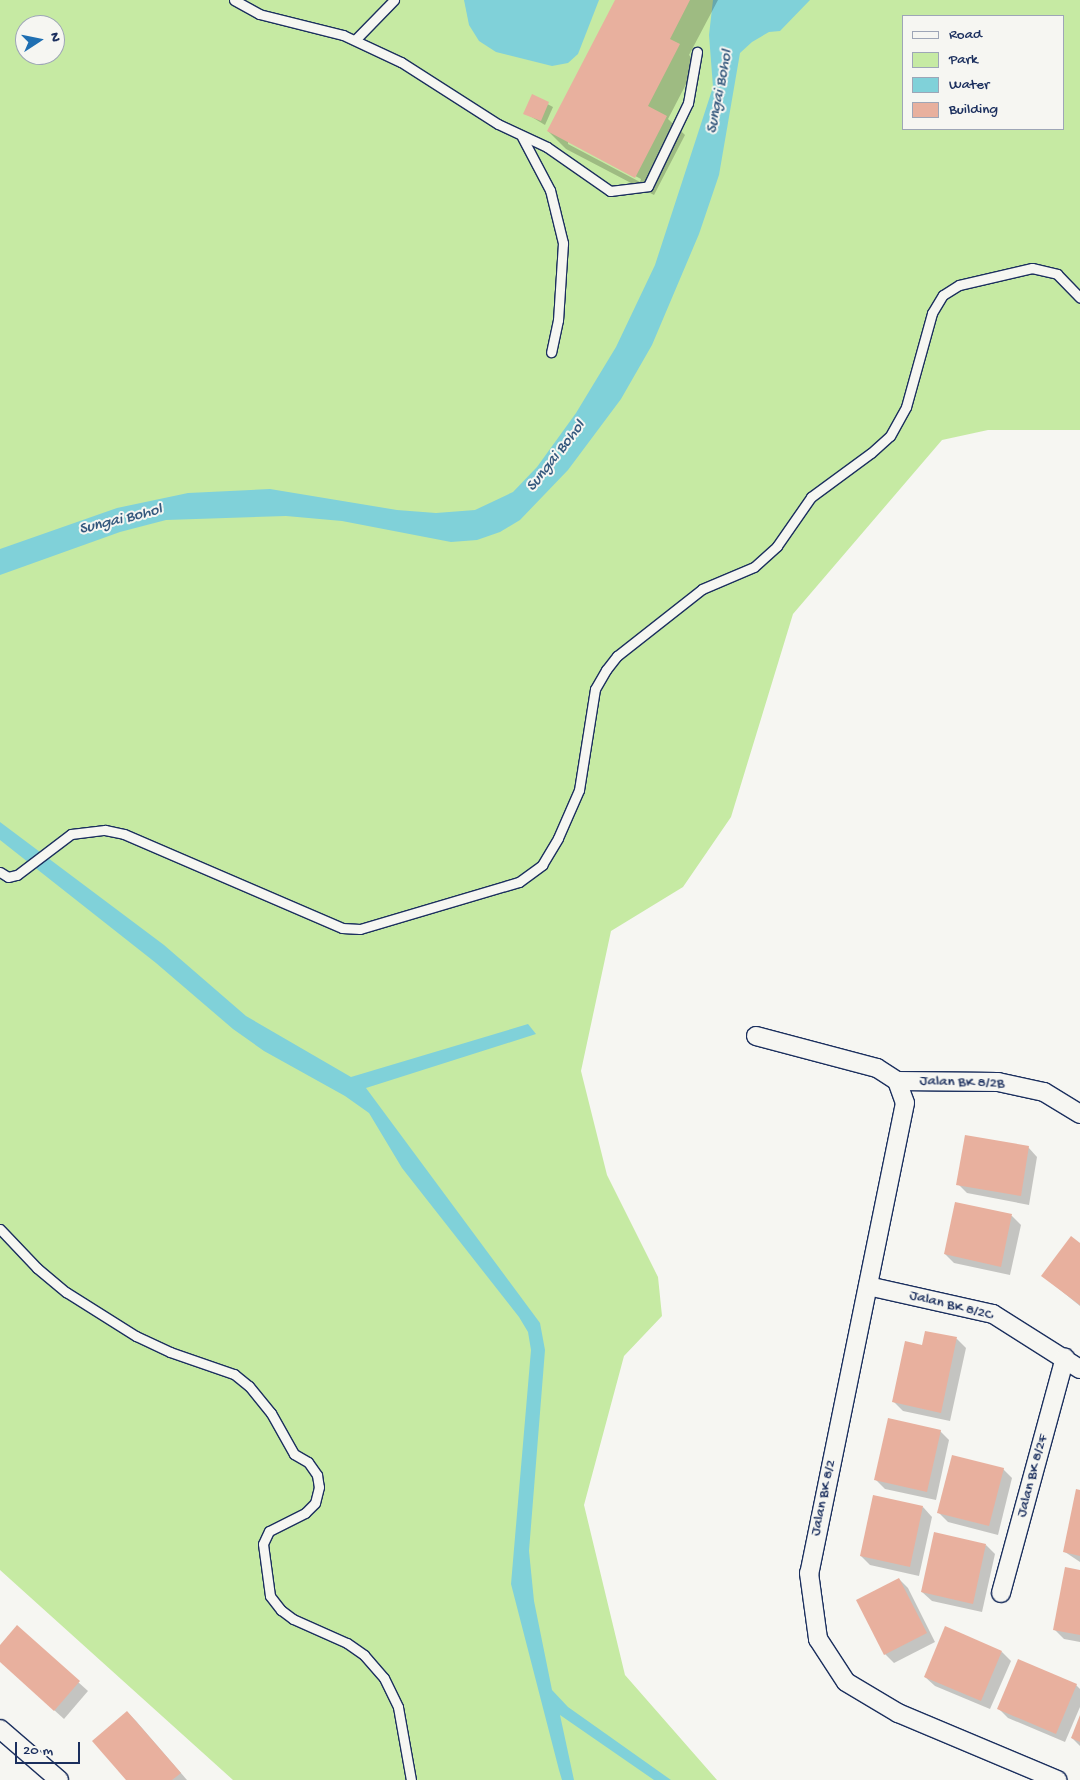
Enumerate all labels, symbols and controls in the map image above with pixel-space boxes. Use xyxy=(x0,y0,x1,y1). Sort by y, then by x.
north arrow xyxy=(15,15,65,65)
legend xyxy=(902,15,1065,130)
text: Road xyxy=(949,26,982,44)
text: N xyxy=(45,31,63,43)
water label: Sungai Bohol xyxy=(703,49,739,135)
text: Park xyxy=(949,51,978,69)
text: Water xyxy=(949,76,989,94)
text: Building xyxy=(949,101,998,119)
water label: Sungai Bohol xyxy=(523,418,591,496)
water label: Sungai Bohol xyxy=(78,501,164,541)
street label: Jalan BK 8/2B xyxy=(919,1073,1005,1093)
street label: Jalan BK 8/2C xyxy=(907,1287,995,1325)
street label: Jalan BK 8/2F xyxy=(1013,1433,1053,1519)
street label: Jalan BK 8/2 xyxy=(807,1458,841,1538)
scale bar xyxy=(18,1732,82,1764)
text: 20 m xyxy=(23,1742,53,1760)

